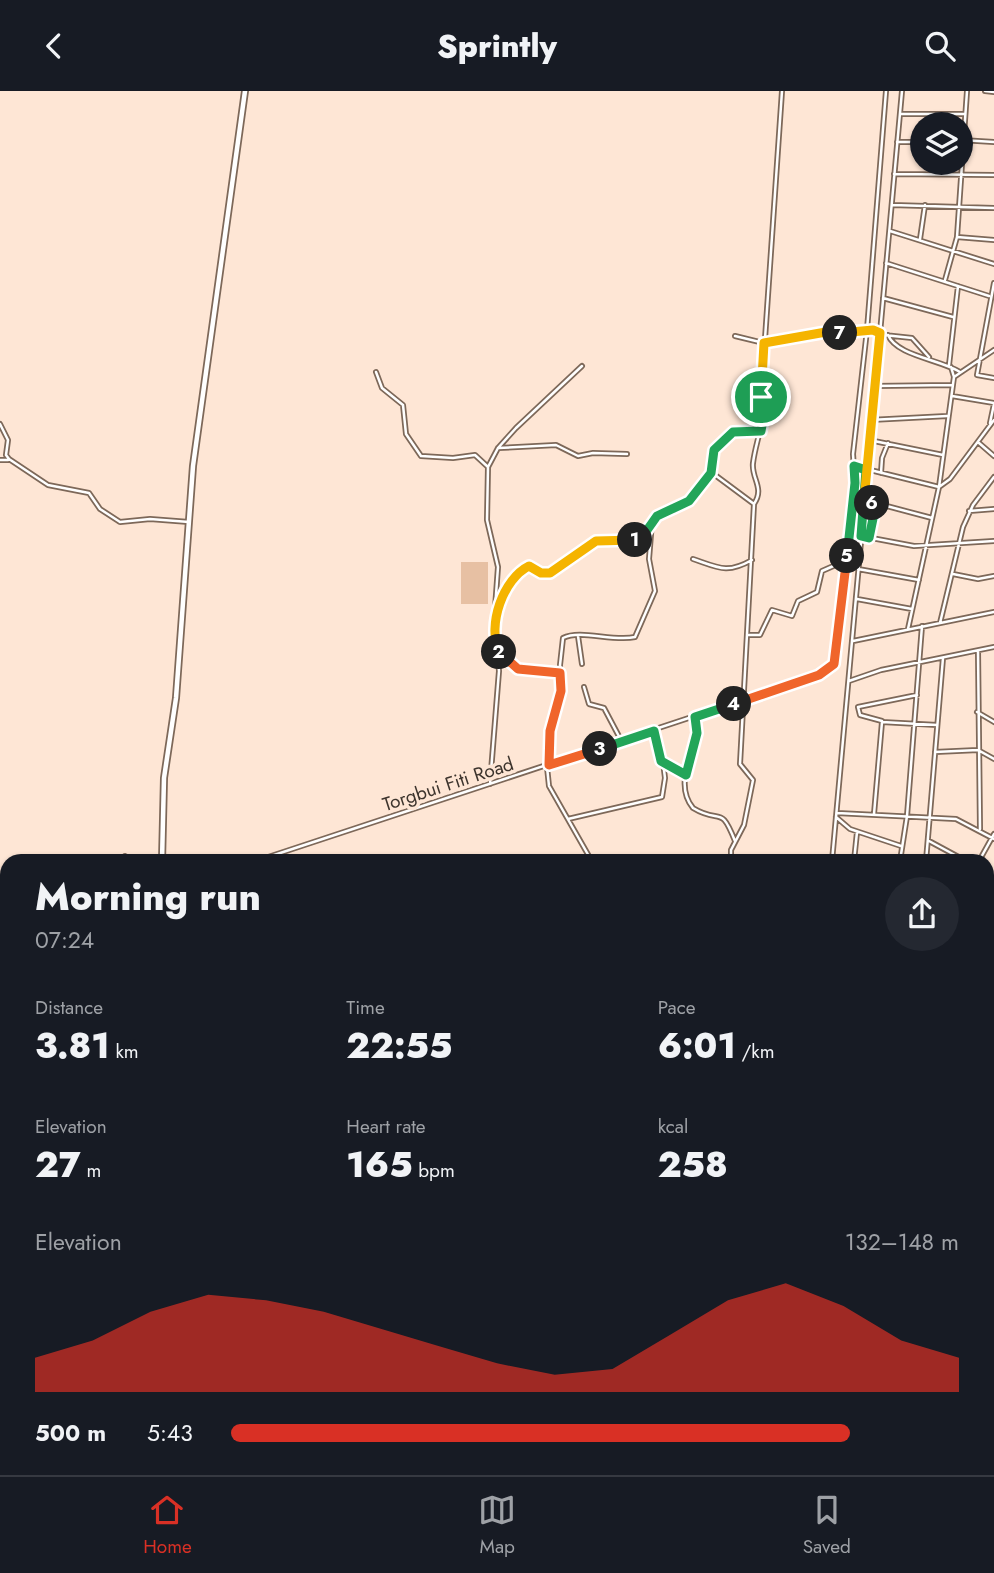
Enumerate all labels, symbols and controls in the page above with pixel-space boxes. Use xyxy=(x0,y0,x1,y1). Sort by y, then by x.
text: Sprintly xyxy=(437,23,557,69)
icon: back xyxy=(35,27,73,65)
icon: search xyxy=(921,27,959,65)
map controls xyxy=(910,112,973,175)
button: layers xyxy=(910,112,973,175)
pin: 7 xyxy=(822,315,858,351)
text: 7 xyxy=(834,319,845,346)
pin xyxy=(731,367,791,427)
icon: arrive xyxy=(742,378,780,416)
pin: 6 xyxy=(854,485,890,521)
text: 6 xyxy=(865,489,878,516)
pin: 1 xyxy=(618,523,652,557)
text: 1 xyxy=(630,526,639,553)
pin: 5 xyxy=(830,539,864,573)
text: 5 xyxy=(840,542,853,569)
pin: 2 xyxy=(482,635,516,669)
text: 2 xyxy=(492,638,505,665)
pin: 4 xyxy=(716,687,752,721)
text: 4 xyxy=(727,690,740,717)
pin: 3 xyxy=(582,731,618,767)
text: 3 xyxy=(594,735,605,762)
street label: Torgbui Fiti Road xyxy=(379,750,517,818)
text: Morning run xyxy=(35,869,261,924)
button: share xyxy=(885,877,959,951)
text: 07:24 xyxy=(35,923,94,957)
text: Distance xyxy=(35,994,103,1021)
text: Time xyxy=(346,994,385,1021)
text: Pace xyxy=(658,994,696,1021)
text: 3.81 xyxy=(35,1021,110,1071)
text: 22:55 xyxy=(346,1021,452,1071)
text: 6:01 xyxy=(658,1021,736,1071)
text: km xyxy=(110,1038,139,1065)
text: /km xyxy=(736,1038,775,1065)
text: Elevation xyxy=(35,1113,107,1140)
text: Heart rate xyxy=(346,1113,426,1140)
text: kcal xyxy=(658,1113,688,1140)
text: 27 xyxy=(35,1140,81,1190)
text: 165 xyxy=(346,1140,413,1190)
text: 258 xyxy=(658,1140,728,1190)
text: m xyxy=(81,1157,101,1184)
text: bpm xyxy=(413,1157,455,1184)
text: Elevation xyxy=(35,1225,122,1259)
text: 132–148 m xyxy=(845,1225,959,1259)
text: 500 m xyxy=(35,1416,106,1450)
text: 5:43 xyxy=(147,1416,193,1450)
tab: Home xyxy=(143,1491,192,1560)
tab: Map xyxy=(478,1491,516,1560)
tab: Saved xyxy=(803,1491,851,1560)

